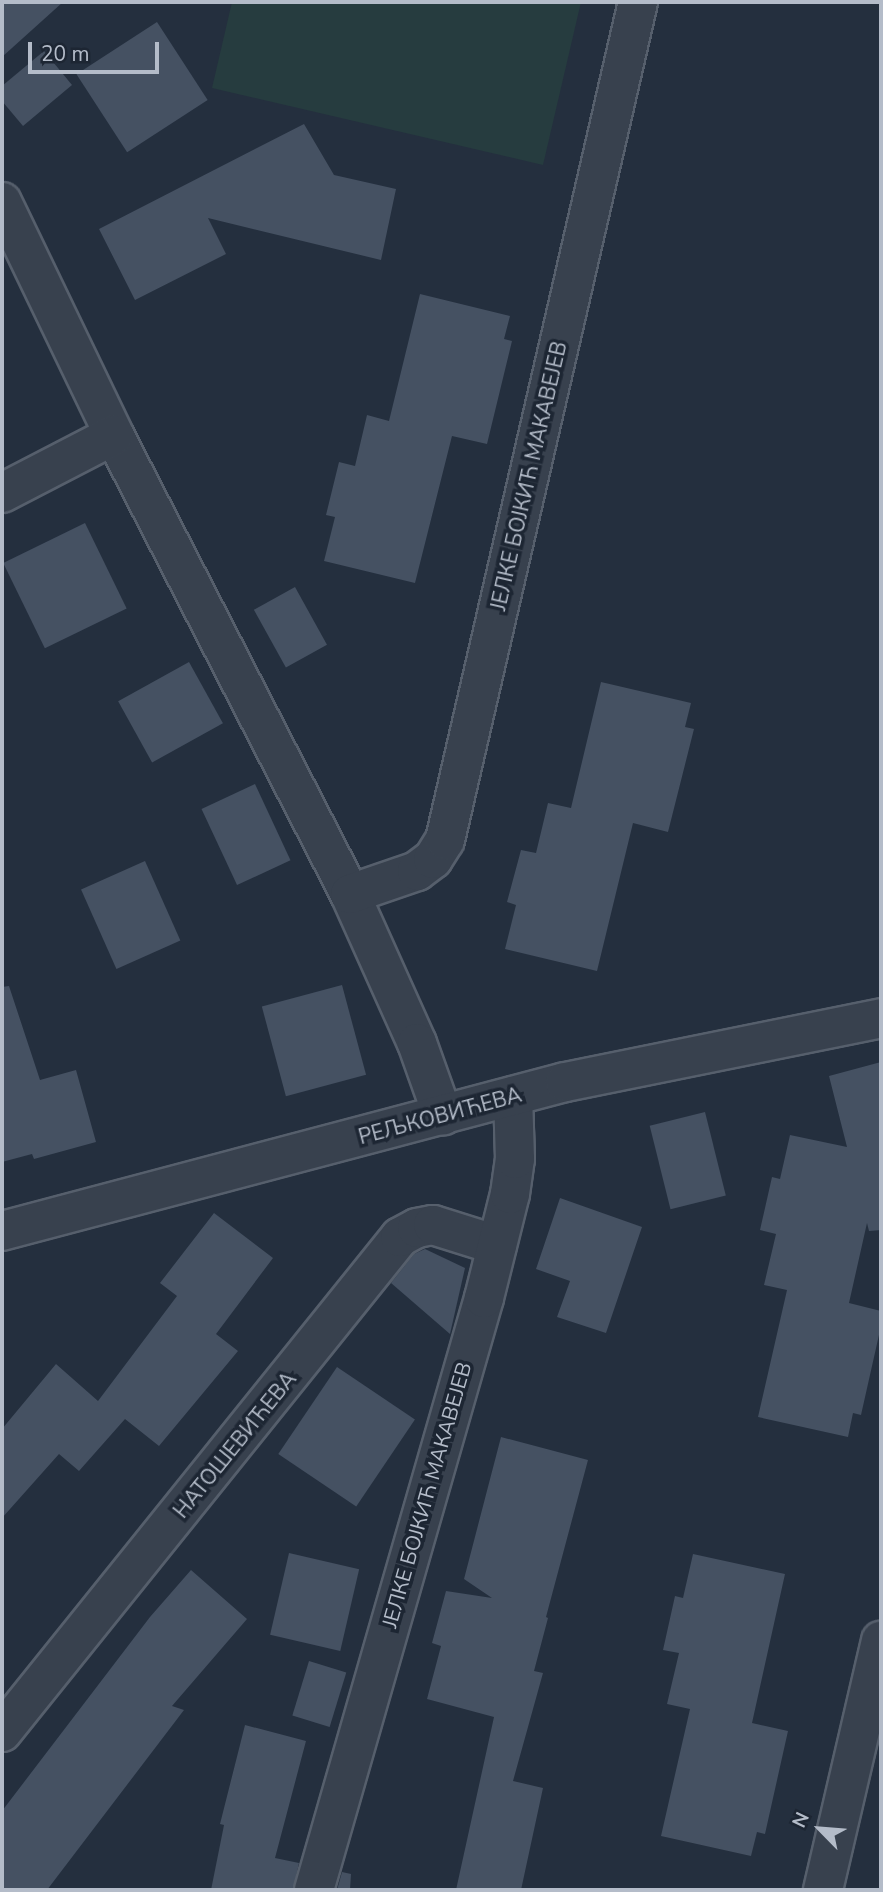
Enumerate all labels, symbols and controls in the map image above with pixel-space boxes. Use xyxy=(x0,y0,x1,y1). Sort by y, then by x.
scale bar xyxy=(32,28,163,72)
text: 20 m xyxy=(41,40,90,68)
street label: ЈЕЛКЕ БОЈКИЋ МАКАВЕЈЕВ xyxy=(486,339,572,613)
street label: РЕЉКОВИЋЕВА xyxy=(356,1082,524,1150)
street label: ЈЕЛКЕ БОЈКИЋ МАКАВЕЈЕВ xyxy=(377,1359,477,1631)
street label: НАТОШЕВИЋЕВА xyxy=(168,1367,302,1523)
north arrow xyxy=(785,1794,855,1864)
text: N xyxy=(786,1808,816,1832)

